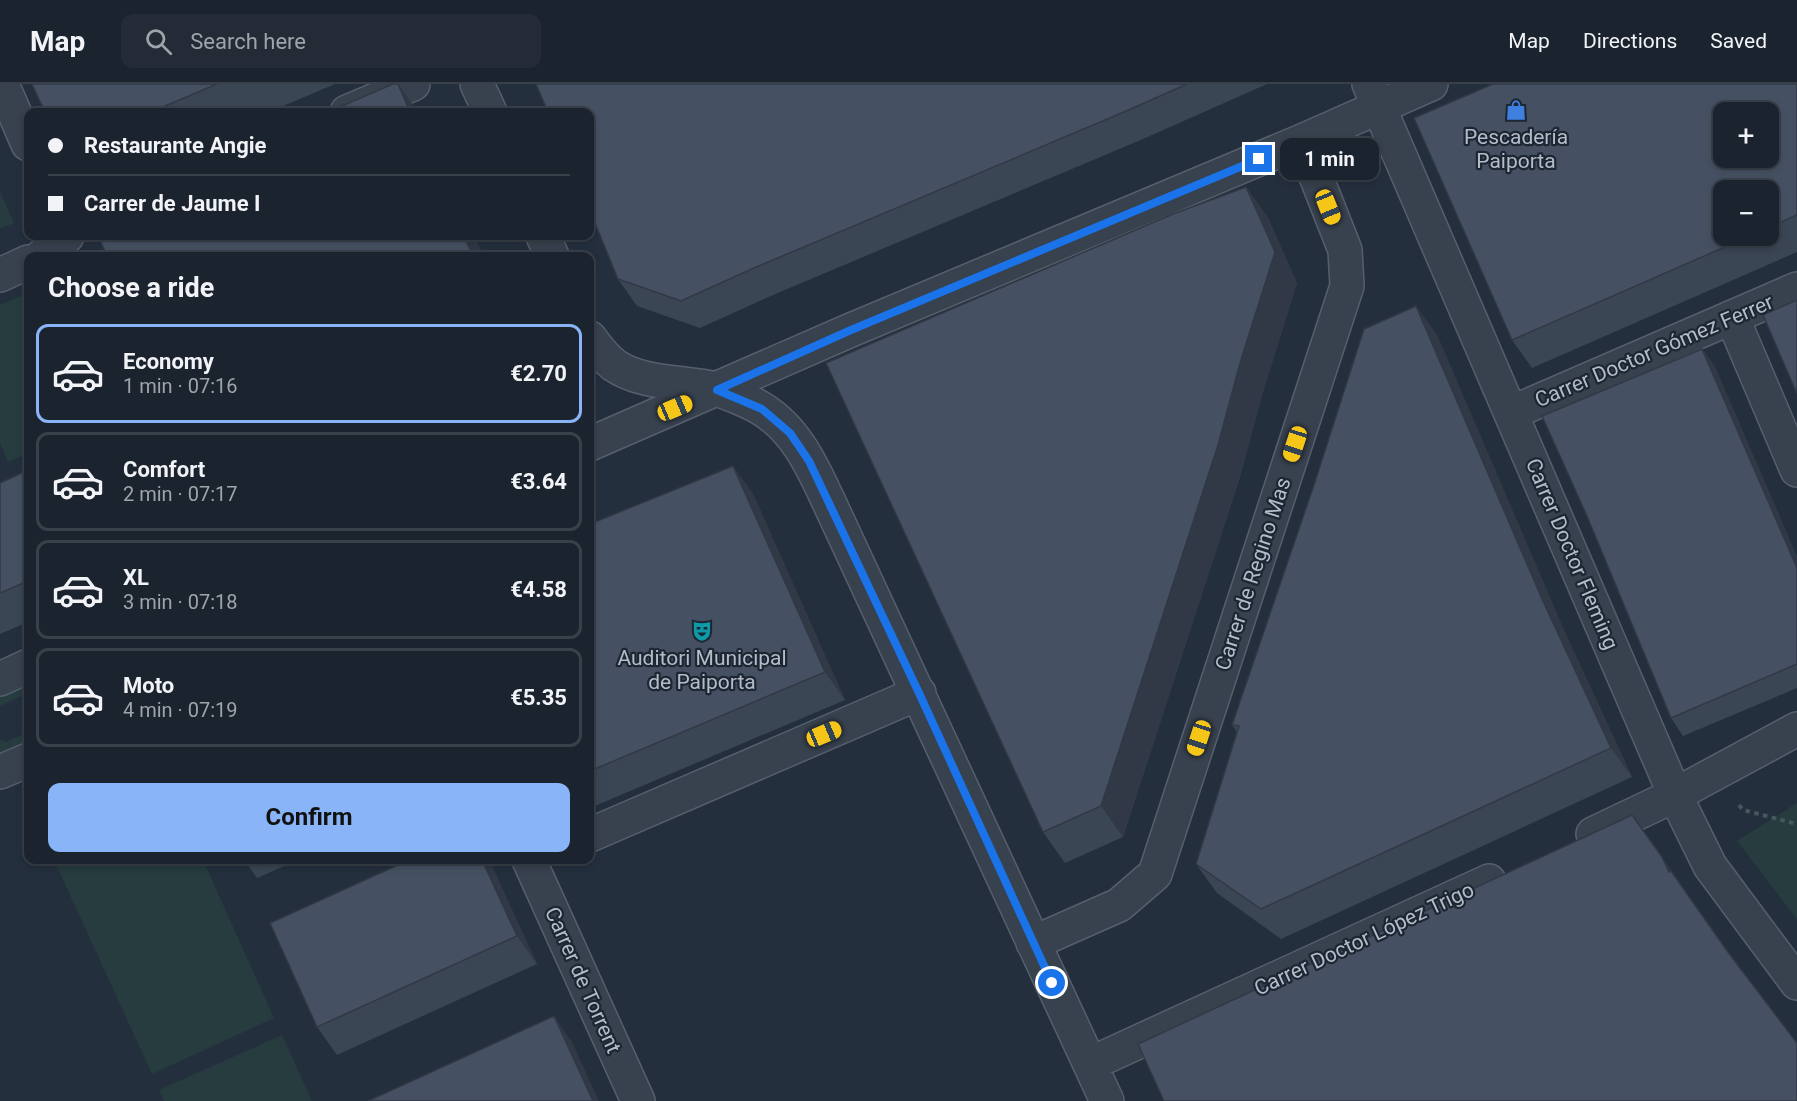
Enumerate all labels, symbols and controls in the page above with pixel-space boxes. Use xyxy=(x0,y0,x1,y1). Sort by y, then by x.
search box xyxy=(121,14,541,68)
text: Map xyxy=(30,25,85,58)
icon: search xyxy=(142,25,175,58)
text: Search here xyxy=(190,29,306,54)
text: Map xyxy=(1508,29,1550,53)
text: Directions xyxy=(1583,29,1677,53)
text: Saved xyxy=(1710,29,1767,53)
shop icon: Pescadería Paiporta xyxy=(1504,98,1528,122)
map controls xyxy=(1713,102,1779,246)
button: + xyxy=(1713,102,1779,168)
place label: Pescadería Paiporta xyxy=(1464,125,1568,173)
text: Restaurante Angie xyxy=(84,133,266,158)
callout: 1 min xyxy=(1280,138,1379,180)
route end xyxy=(1245,145,1272,172)
text: 1 min xyxy=(1304,147,1355,171)
button: − xyxy=(1713,180,1779,246)
car xyxy=(1313,187,1343,227)
text: Carrer de Jaume I xyxy=(84,191,260,216)
text: Choose a ride xyxy=(48,272,214,304)
street label: Carrer Doctor Gómez Ferrer xyxy=(1531,290,1777,412)
icon: car xyxy=(51,347,105,401)
text: Economy xyxy=(123,349,214,374)
text: €2.70 xyxy=(510,361,567,386)
text: 1 min · 07:16 xyxy=(123,374,238,398)
car xyxy=(655,393,695,423)
car xyxy=(1281,424,1309,464)
icon: car xyxy=(51,455,105,509)
street label: Carrer Doctor Fleming xyxy=(1521,455,1623,653)
text: Comfort xyxy=(123,457,205,482)
text: €3.64 xyxy=(510,469,567,494)
street label: Carrer de Regino Mas xyxy=(1211,475,1295,673)
text: 2 min · 07:17 xyxy=(123,482,238,506)
icon: car xyxy=(51,563,105,617)
text: XL xyxy=(123,565,149,590)
text: €4.58 xyxy=(510,577,567,602)
text: 3 min · 07:18 xyxy=(123,590,238,614)
theatre icon: Auditori Municipal de Paiporta xyxy=(690,619,714,643)
place label: Auditori Municipal de Paiporta xyxy=(617,646,787,694)
icon: car xyxy=(51,671,105,725)
text: Moto xyxy=(123,673,174,698)
text: €5.35 xyxy=(510,685,567,710)
text: 4 min · 07:19 xyxy=(123,698,238,722)
car xyxy=(1185,718,1213,758)
car xyxy=(804,719,844,749)
button: Confirm xyxy=(48,783,570,852)
street label: Carrer Doctor López Trigo xyxy=(1250,878,1478,1000)
street label: Carrer de Torrent xyxy=(540,903,626,1057)
route start xyxy=(1038,969,1065,996)

